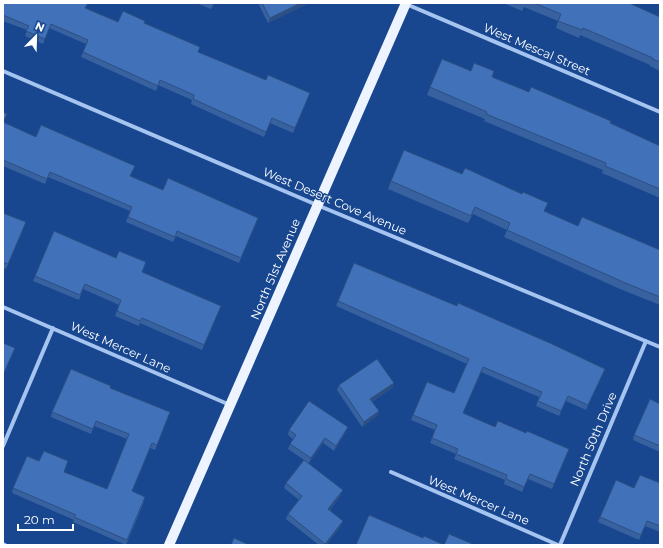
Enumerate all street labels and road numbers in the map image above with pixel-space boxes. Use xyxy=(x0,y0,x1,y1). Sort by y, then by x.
street label: West Mescal Street xyxy=(481,20,593,78)
street label: West Desert Cove Avenue xyxy=(261,164,409,238)
street label: North 51st Avenue xyxy=(247,216,303,322)
street label: West Mercer Lane xyxy=(68,318,174,376)
street label: North 50th Drive xyxy=(566,390,620,488)
street label: West Mercer Lane xyxy=(426,472,532,528)

